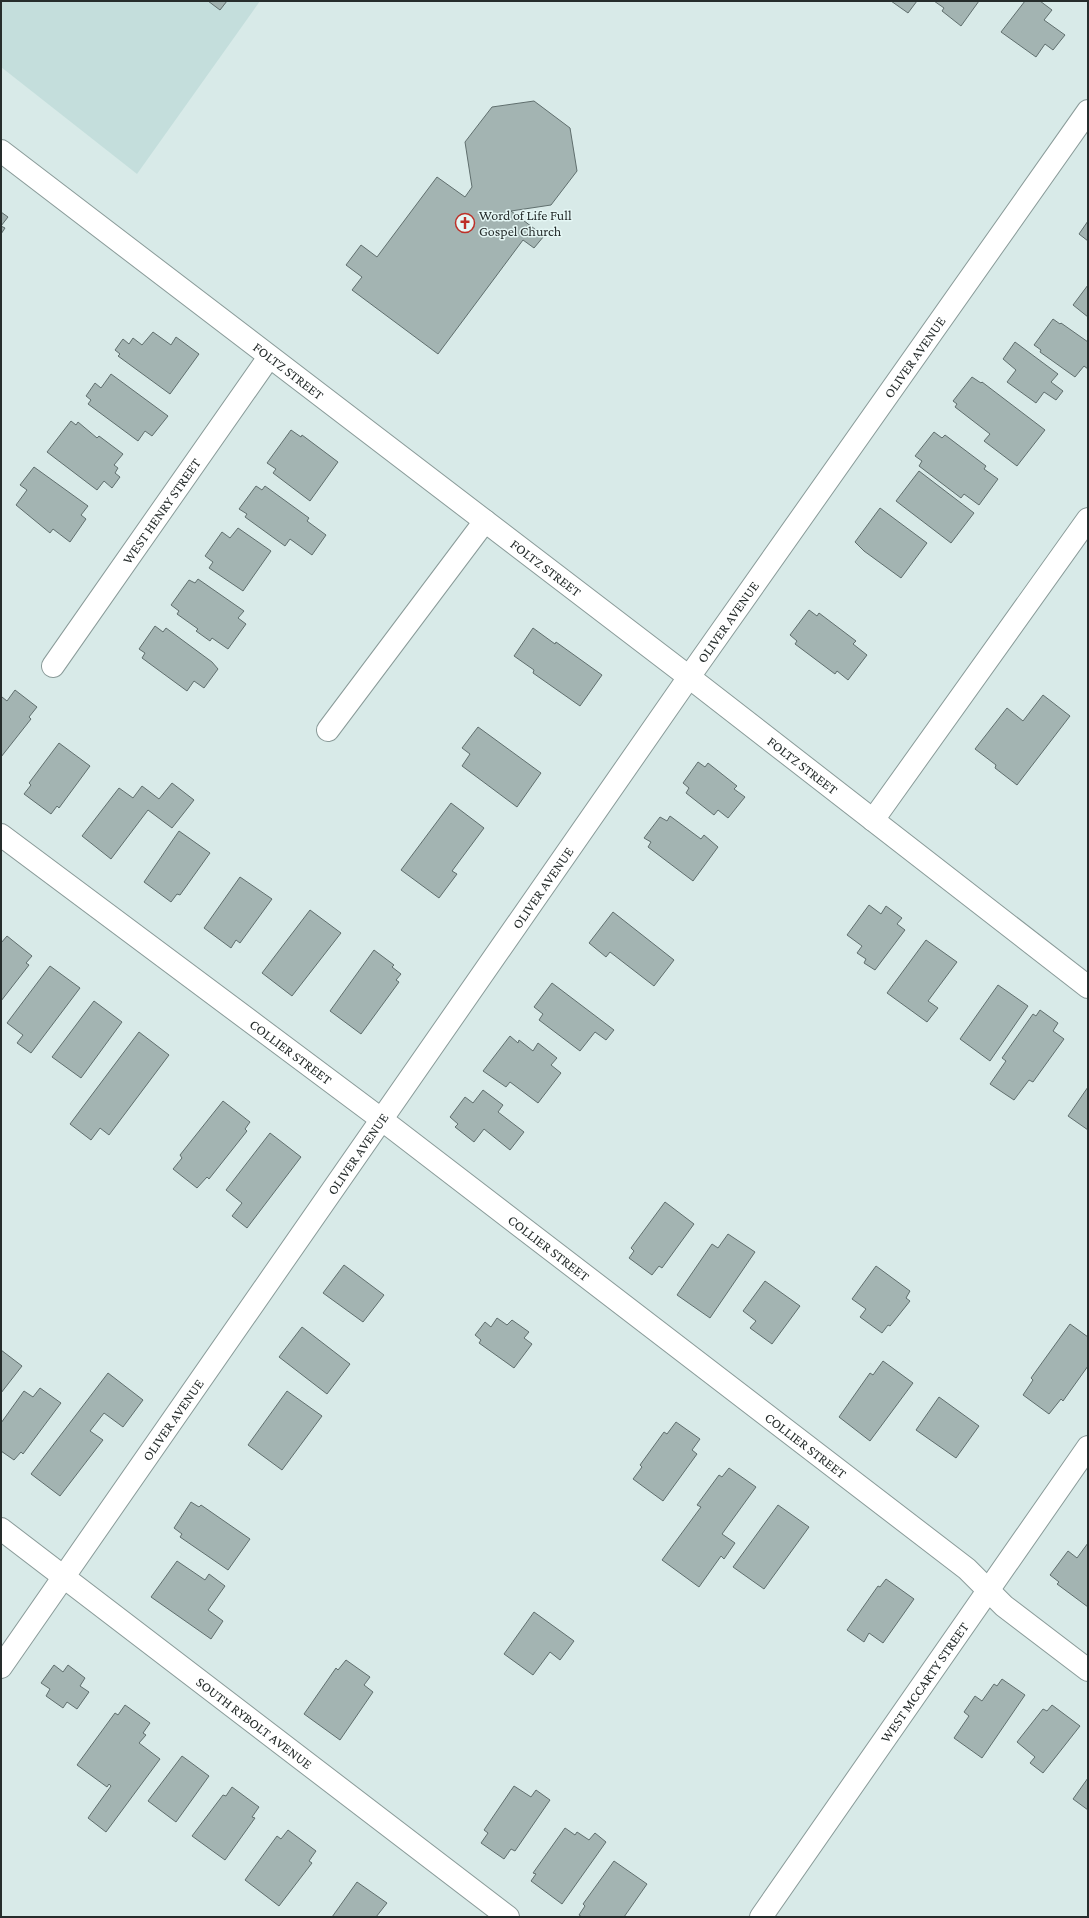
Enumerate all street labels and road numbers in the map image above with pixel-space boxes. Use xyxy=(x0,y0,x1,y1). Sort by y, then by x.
street label: OLIVER AVENUE xyxy=(880,313,949,401)
street label: FOLTZ STREET xyxy=(250,339,327,403)
street label: WEST HENRY STREET xyxy=(119,455,204,567)
street label: FOLTZ STREET xyxy=(507,536,585,600)
street label: OLIVER AVENUE xyxy=(694,578,762,666)
street label: FOLTZ STREET xyxy=(764,733,841,798)
street label: OLIVER AVENUE xyxy=(509,843,577,932)
street label: COLLIER STREET xyxy=(247,1016,336,1088)
street label: OLIVER AVENUE xyxy=(324,1110,392,1198)
street label: COLLIER STREET xyxy=(505,1212,593,1284)
street label: OLIVER AVENUE xyxy=(139,1376,207,1464)
street label: COLLIER STREET xyxy=(762,1409,850,1482)
street label: WEST MCCARTY STREET xyxy=(877,1619,972,1745)
street label: SOUTH RYBOLT AVENUE xyxy=(193,1673,316,1773)

